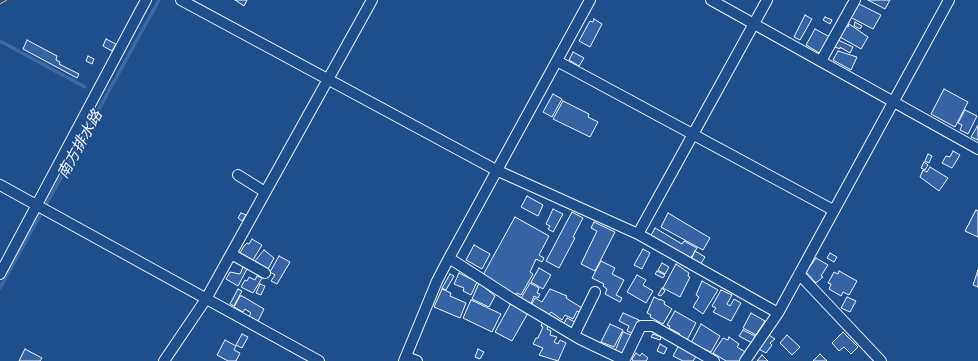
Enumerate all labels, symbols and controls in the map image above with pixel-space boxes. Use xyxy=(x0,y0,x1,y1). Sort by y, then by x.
water label: 南方排水路 xyxy=(53,107,105,181)

